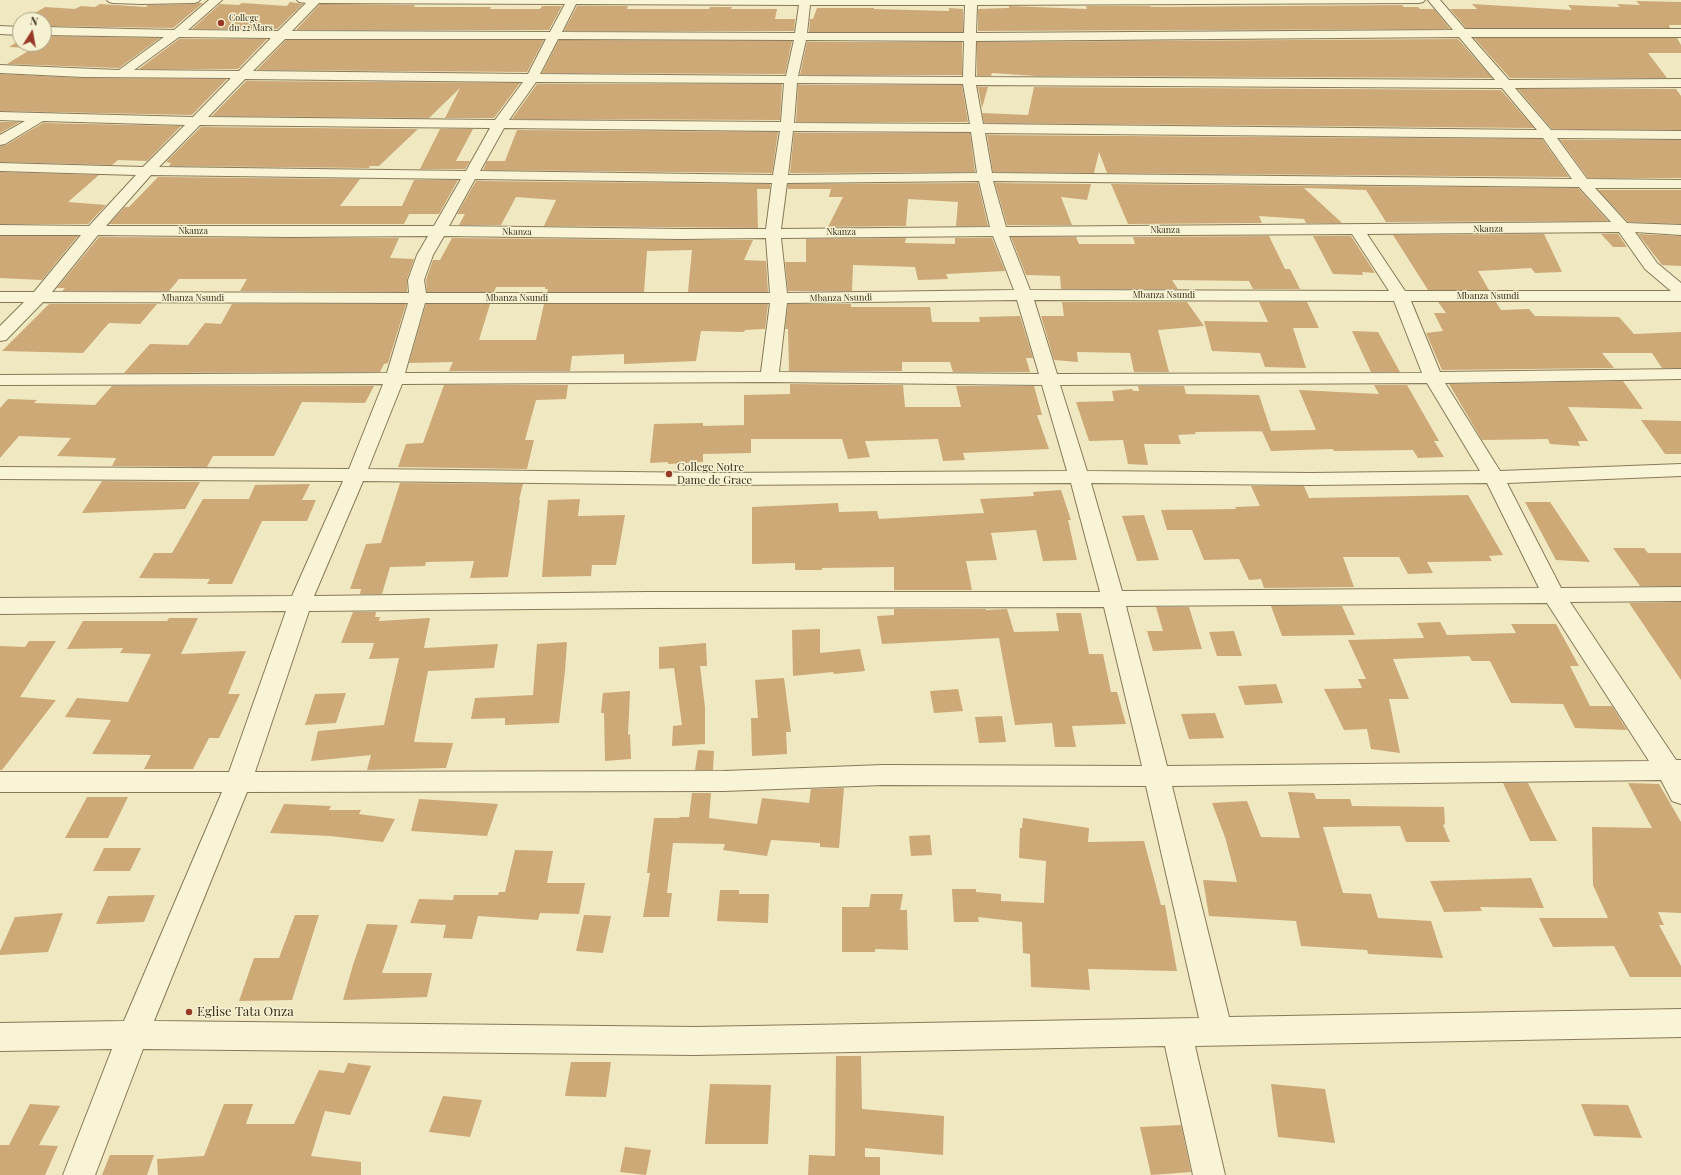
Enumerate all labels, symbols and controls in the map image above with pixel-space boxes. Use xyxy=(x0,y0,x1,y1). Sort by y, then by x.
north arrow xyxy=(12,12,52,52)
text: N xyxy=(29,13,40,29)
place label: College du 22 Mars xyxy=(229,13,273,34)
marker: College du 22 Mars xyxy=(216,18,226,28)
street label: Nkanza xyxy=(1473,223,1503,235)
street label: Nkanza xyxy=(1150,225,1180,235)
street label: Nkanza xyxy=(178,226,208,236)
street label: Nkanza xyxy=(502,226,532,238)
street label: Nkanza xyxy=(826,227,856,237)
street label: Mbanza Nsundi xyxy=(1133,290,1195,300)
street label: Mbanza Nsundi xyxy=(1457,291,1519,301)
street label: Mbanza Nsundi xyxy=(810,292,872,304)
street label: Mbanza Nsundi xyxy=(162,293,224,303)
street label: Mbanza Nsundi xyxy=(486,293,548,303)
place label: College Notre Dame de Grace xyxy=(677,461,752,487)
marker: College Notre Dame de Grace xyxy=(664,469,674,479)
place label: Eglise Tata Onza xyxy=(197,1004,294,1020)
marker: Eglise Tata Onza xyxy=(184,1007,194,1017)

